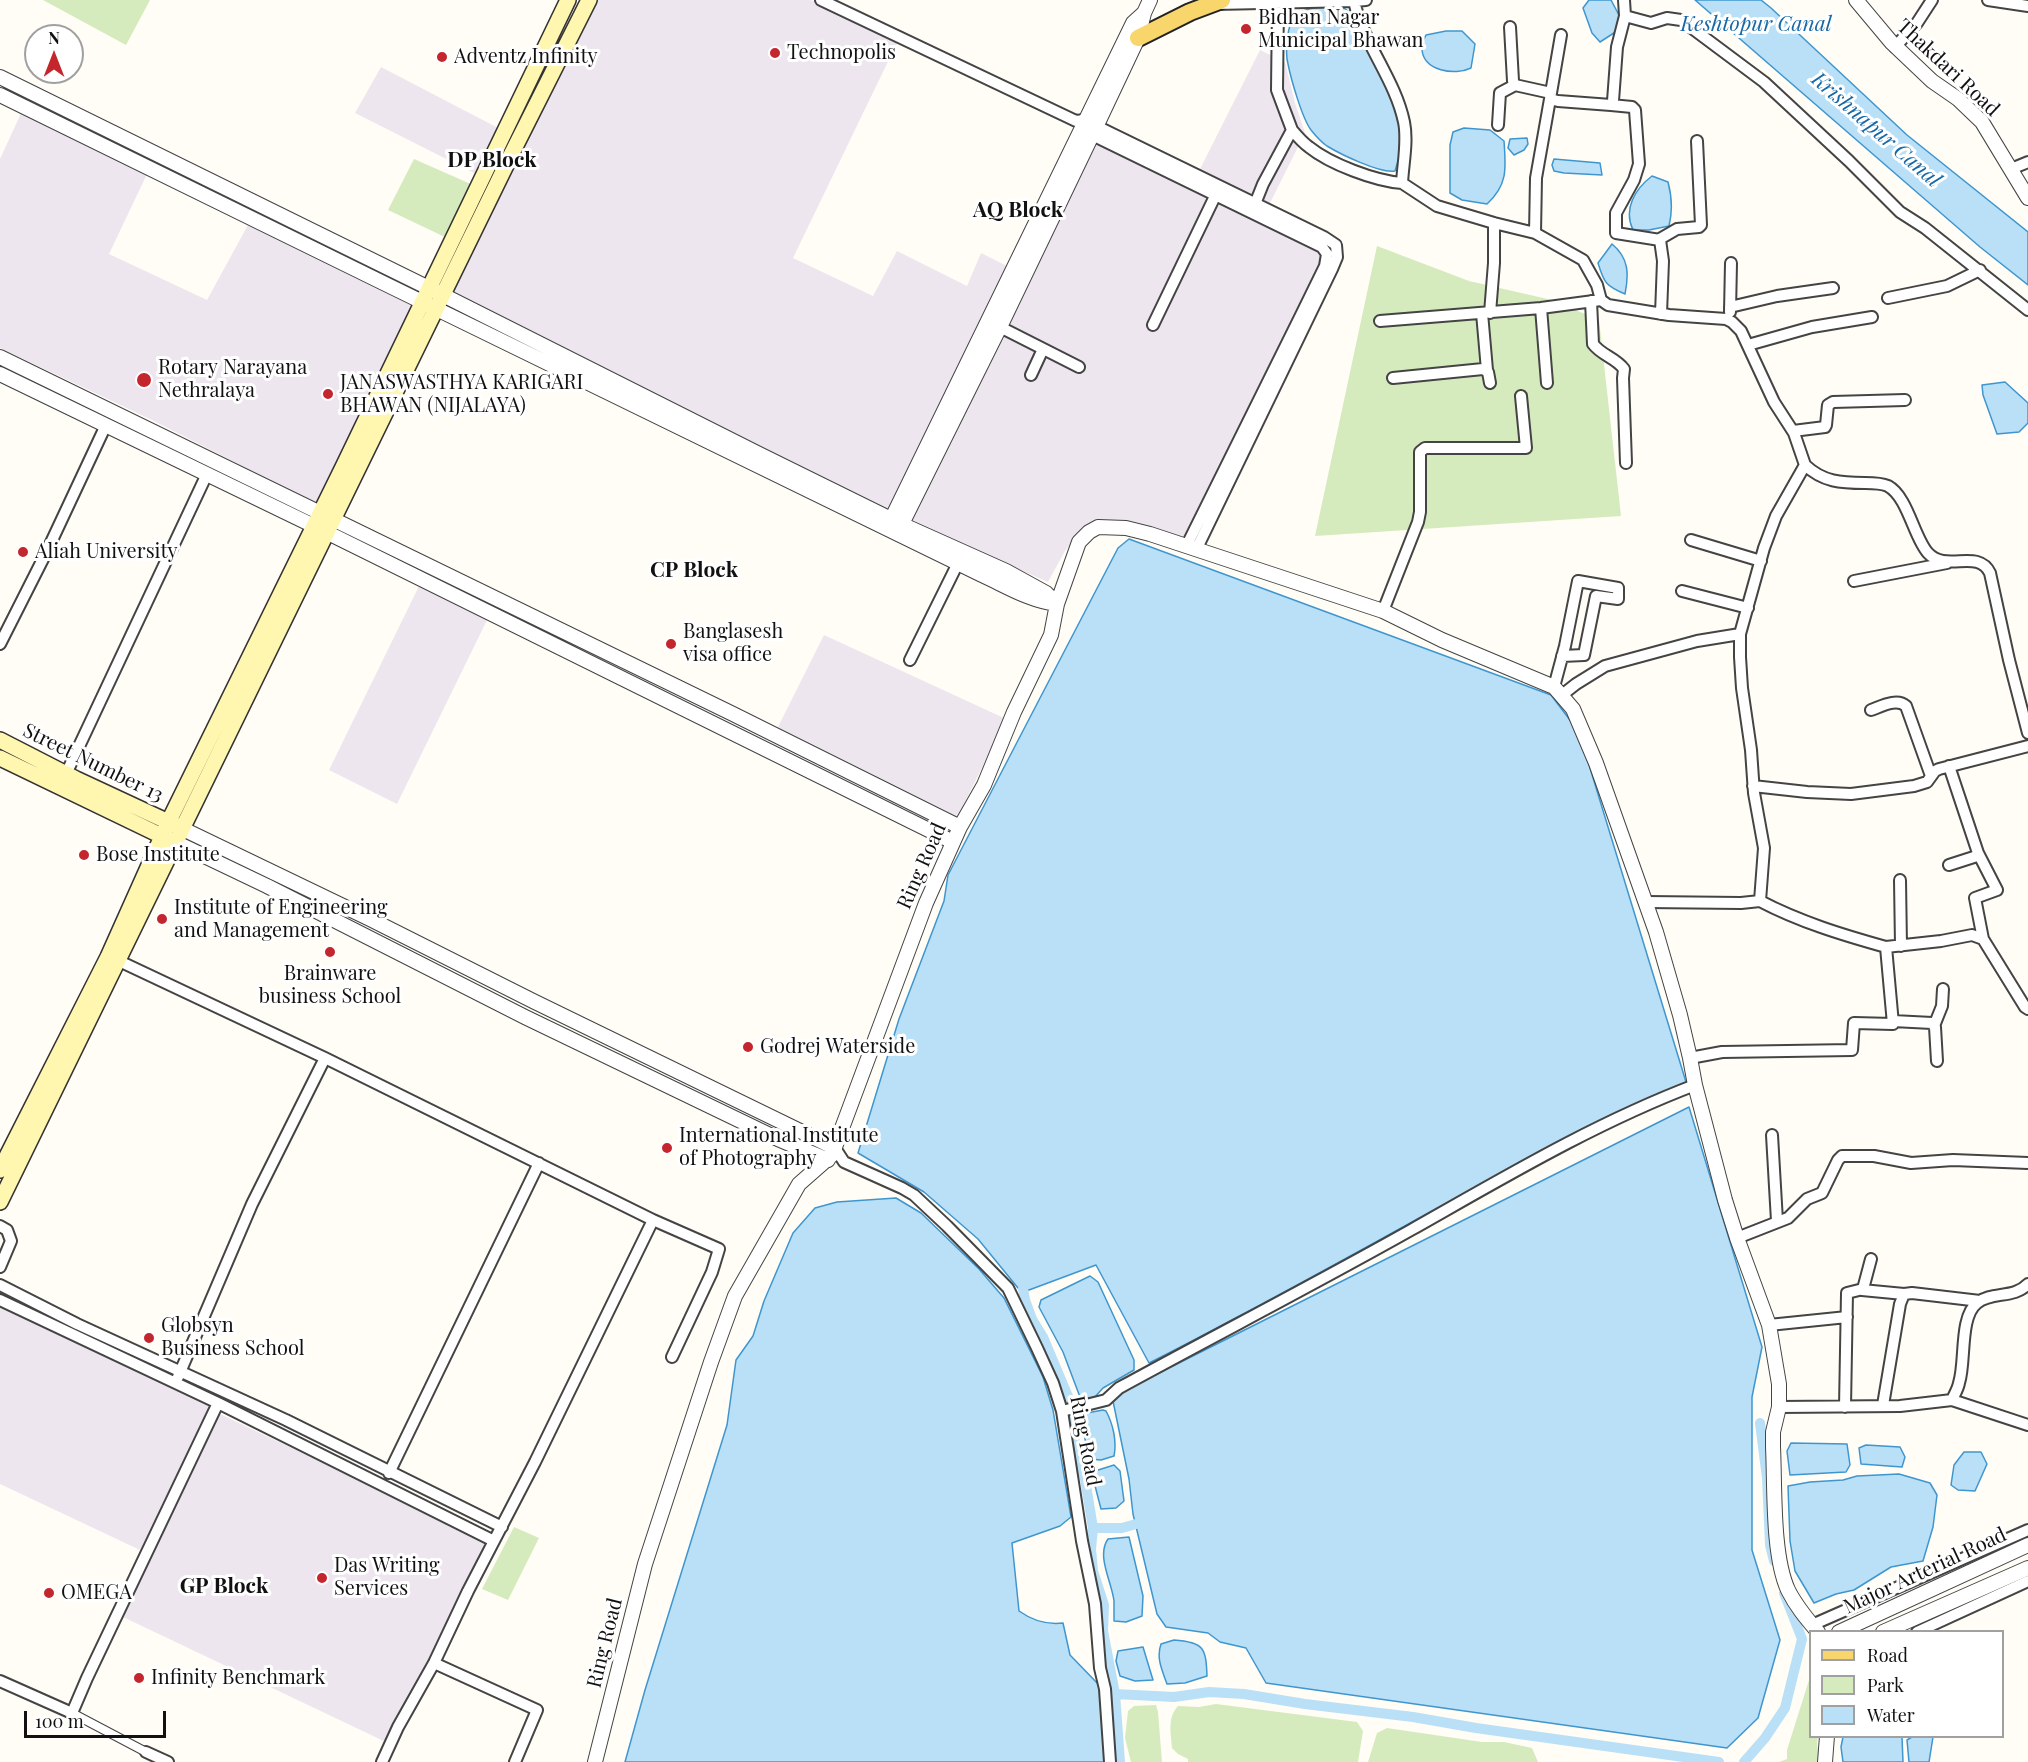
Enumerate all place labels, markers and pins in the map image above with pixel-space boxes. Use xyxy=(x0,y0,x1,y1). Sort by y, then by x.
place label: Bidhan Nagar Municipal Bhawan xyxy=(1258,6,1424,53)
marker: Bidhan Nagar Municipal Bhawan xyxy=(1239,22,1253,36)
place label: Technopolis xyxy=(787,41,896,65)
place label: Adventz Infinity xyxy=(454,45,598,69)
marker: Technopolis xyxy=(768,46,782,60)
marker: Adventz Infinity xyxy=(435,50,449,64)
place label: Rotary Narayana Nethralaya xyxy=(158,356,307,403)
marker: Rotary Narayana Nethralaya xyxy=(135,371,153,389)
place label: JANASWASTHYA KARIGARI BHAWAN (NIJALAYA) xyxy=(340,371,583,418)
marker: JANASWASTHYA KARIGARI BHAWAN (NIJALAYA) xyxy=(321,387,335,401)
place label: Aliah University xyxy=(35,540,178,564)
marker: Aliah University xyxy=(16,545,30,559)
place label: Banglasesh visa office xyxy=(683,620,783,667)
marker: Banglasesh visa office xyxy=(664,637,678,651)
place label: Bose Institute xyxy=(96,843,220,867)
marker: Bose Institute xyxy=(77,848,91,862)
place label: Institute of Engineering and Management xyxy=(174,896,388,943)
marker: Institute of Engineering and Management xyxy=(155,912,169,926)
marker: Brainware business School xyxy=(323,945,337,959)
place label: Brainware business School xyxy=(259,962,401,1009)
place label: Godrej Waterside xyxy=(760,1035,915,1059)
marker: Godrej Waterside xyxy=(741,1040,755,1054)
place label: International Institute of Photography xyxy=(679,1124,879,1171)
marker: International Institute of Photography xyxy=(660,1141,674,1155)
place label: Globsyn Business School xyxy=(161,1314,305,1361)
marker: Globsyn Business School xyxy=(142,1331,156,1345)
place label: Das Writing Services xyxy=(334,1554,439,1601)
marker: Das Writing Services xyxy=(315,1571,329,1585)
place label: OMEGA xyxy=(61,1581,132,1605)
marker: OMEGA xyxy=(42,1586,56,1600)
place label: Infinity Benchmark xyxy=(151,1666,325,1690)
marker: Infinity Benchmark xyxy=(132,1671,146,1685)

